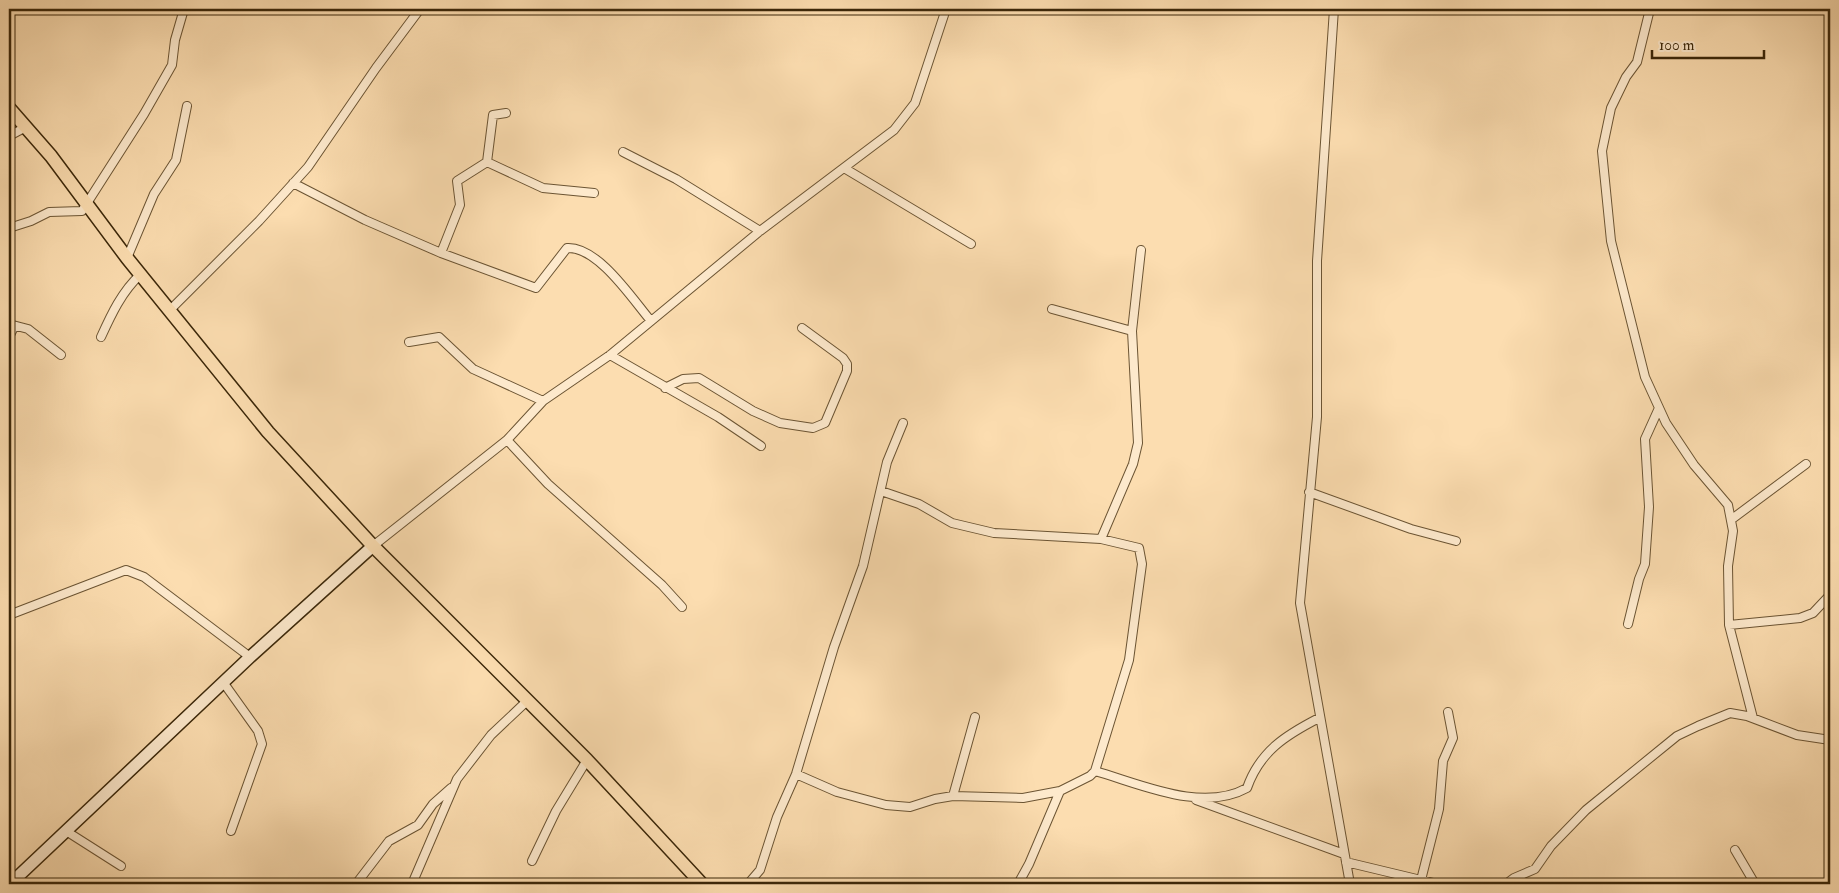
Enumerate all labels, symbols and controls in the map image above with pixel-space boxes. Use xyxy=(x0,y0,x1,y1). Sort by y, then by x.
scale bar xyxy=(1652,28,1764,60)
text: 100 m xyxy=(1659,36,1695,55)

